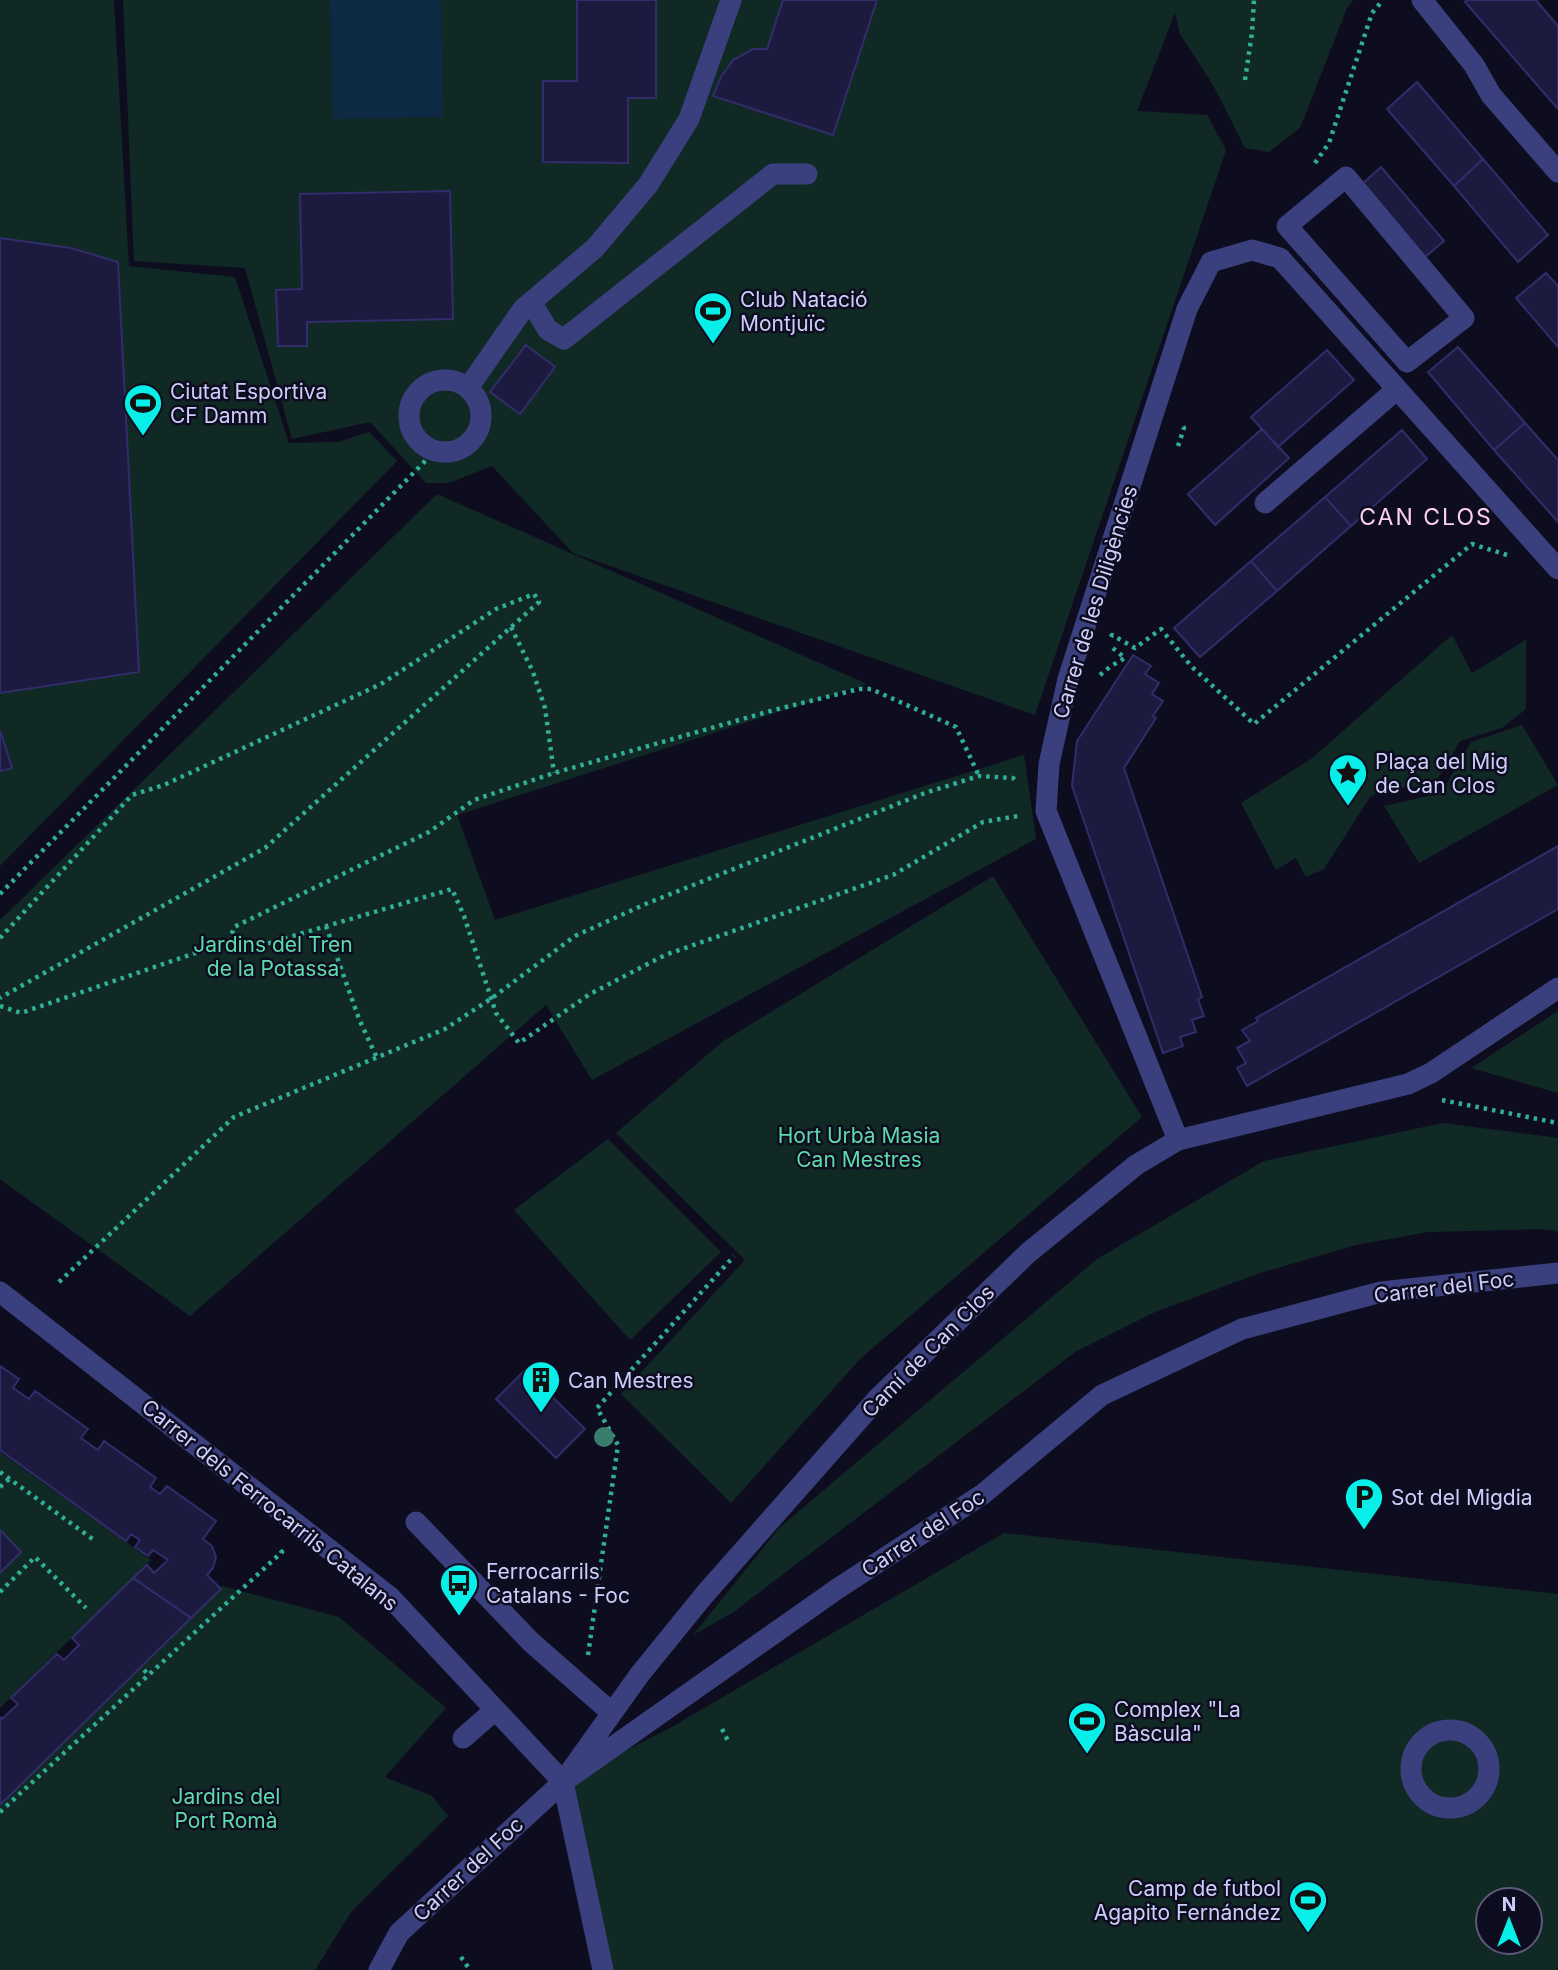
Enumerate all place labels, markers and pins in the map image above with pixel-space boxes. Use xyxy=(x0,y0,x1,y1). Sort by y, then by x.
place label: Club Natació Montjuïc xyxy=(740,287,868,336)
sports icon: Club Natació Montjuïc xyxy=(692,290,734,345)
place label: Ciutat Esportiva CF Damm xyxy=(170,379,327,428)
sports icon: Ciutat Esportiva CF Damm xyxy=(122,382,164,437)
place label: Plaça del Mig de Can Clos xyxy=(1375,749,1508,798)
place icon: Plaça del Mig de Can Clos xyxy=(1327,752,1369,807)
building icon: Can Mestres xyxy=(520,1359,562,1414)
place label: Can Mestres xyxy=(568,1368,694,1393)
parking icon: Sot del Migdia xyxy=(1343,1476,1385,1531)
place label: Sot del Migdia xyxy=(1391,1485,1533,1510)
place label: Ferrocarrils Catalans - Foc xyxy=(486,1559,630,1608)
bus stop icon: Ferrocarrils Catalans - Foc xyxy=(438,1562,480,1617)
place label: Complex "La Bàscula" xyxy=(1114,1697,1241,1746)
sports icon: Complex "La Bàscula" xyxy=(1066,1700,1108,1755)
place label: Camp de futbol Agapito Fernández xyxy=(1094,1876,1281,1925)
sports icon: Camp de futbol Agapito Fernández xyxy=(1287,1879,1329,1934)

